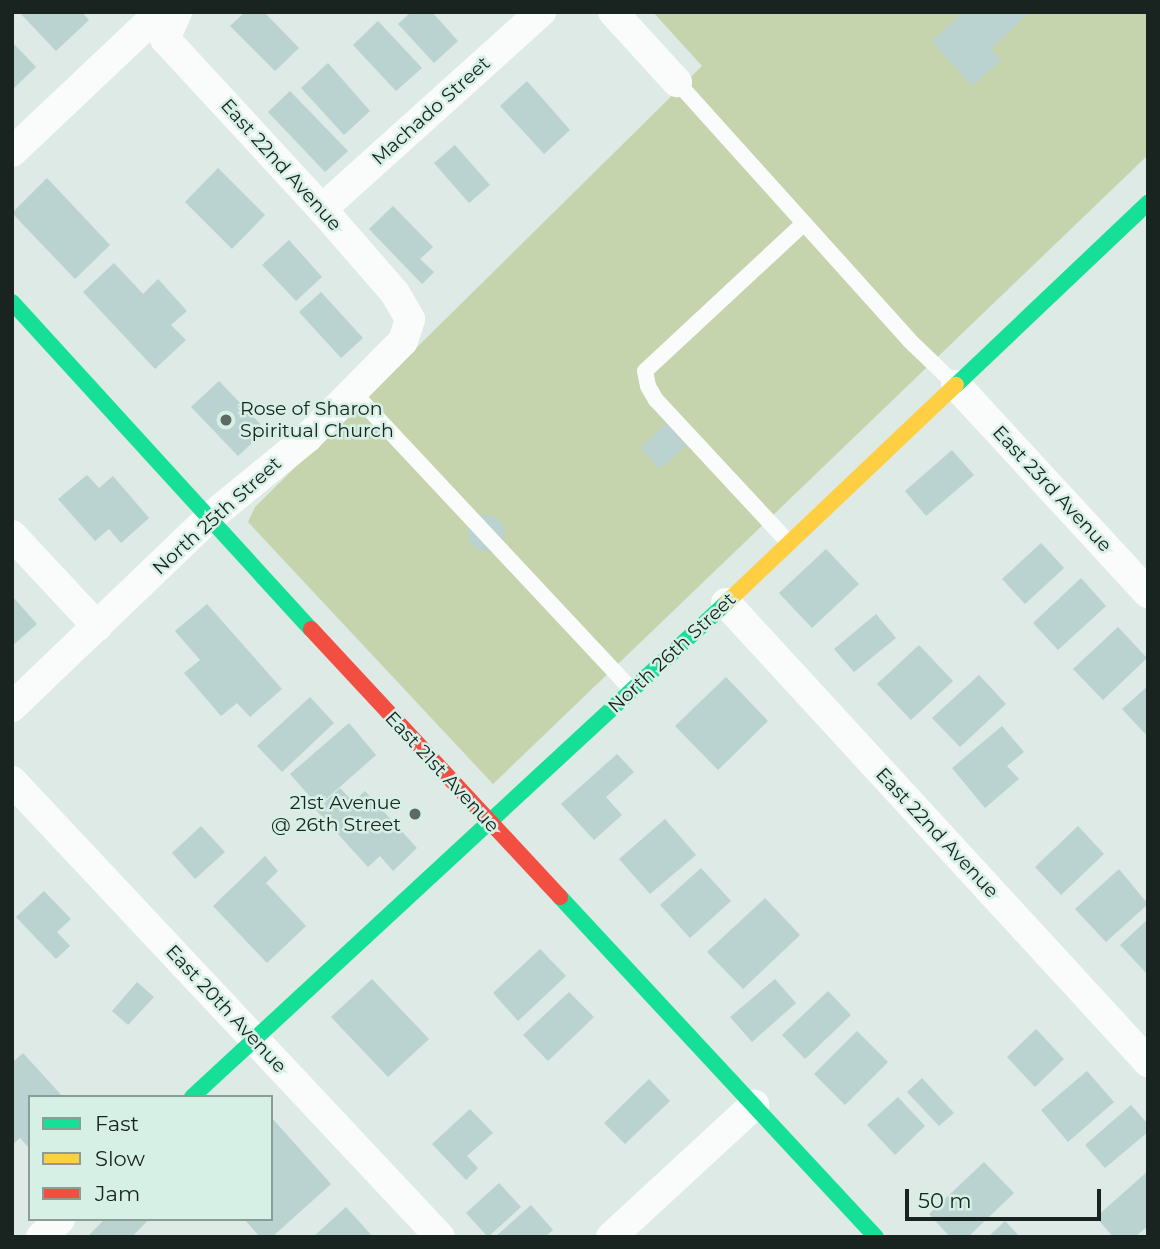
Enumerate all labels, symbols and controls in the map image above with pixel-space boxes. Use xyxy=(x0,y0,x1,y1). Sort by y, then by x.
street label: Machado Street xyxy=(367,52,495,170)
street label: East 22nd Avenue xyxy=(216,94,346,236)
place label: Rose of Sharon Spiritual Church xyxy=(240,398,394,442)
marker: Rose of Sharon Spiritual Church xyxy=(218,412,234,428)
street label: East 23rd Avenue xyxy=(988,421,1116,557)
street label: North 25th Street xyxy=(148,452,286,580)
street label: North 26th Street xyxy=(603,588,741,718)
street label: East 21st Avenue xyxy=(380,707,504,837)
street label: East 22nd Avenue xyxy=(871,763,1003,903)
place label: 21st Avenue @ 26th Street xyxy=(271,792,401,836)
marker: 21st Avenue @ 26th Street xyxy=(407,806,423,822)
street label: East 20th Avenue xyxy=(161,940,291,1078)
legend xyxy=(28,1095,273,1221)
text: Fast xyxy=(95,1111,139,1136)
text: Slow xyxy=(95,1146,145,1171)
scale bar xyxy=(908,1176,1104,1220)
text: Jam xyxy=(95,1181,140,1206)
text: 50 m xyxy=(918,1188,972,1213)

